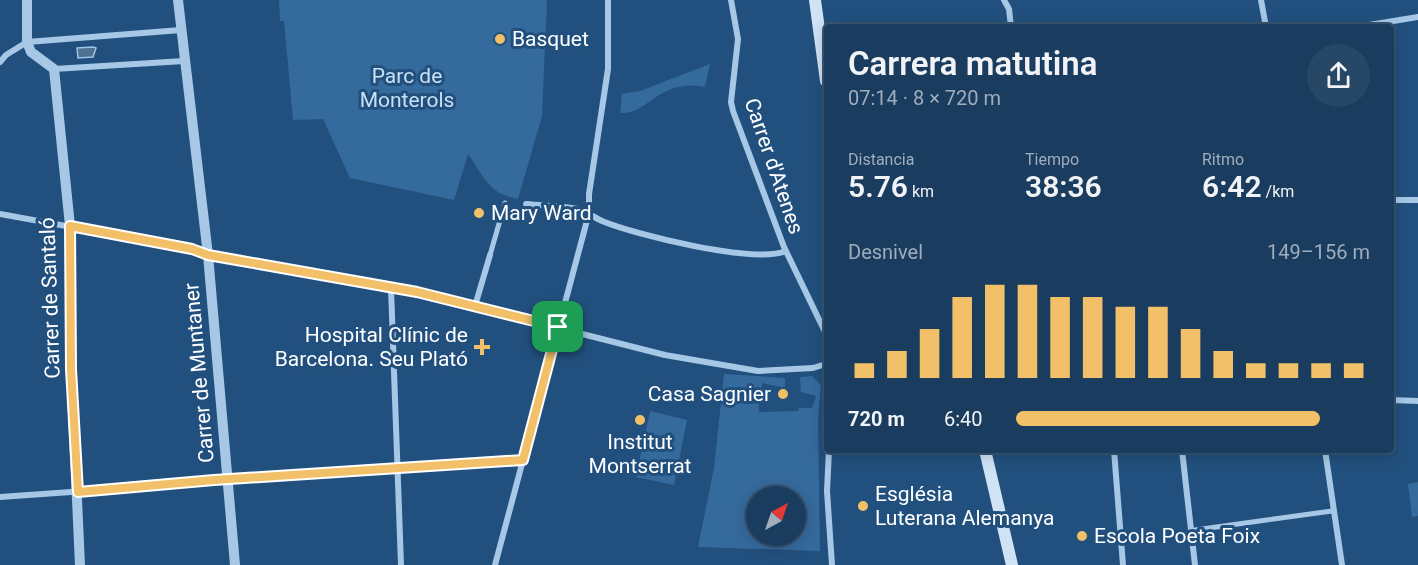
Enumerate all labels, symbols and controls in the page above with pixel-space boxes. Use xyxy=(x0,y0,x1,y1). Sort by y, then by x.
place label: Basquet xyxy=(512,27,589,51)
marker: Basquet xyxy=(493,32,507,46)
text: Carrera matutina xyxy=(848,44,1097,83)
button: share xyxy=(1307,44,1370,107)
park label: Parc de Monterols xyxy=(360,64,454,112)
text: 07:14 · 8 × 720 m xyxy=(848,86,1001,110)
street label: Carrer d'Atenes xyxy=(740,95,808,237)
text: Distancia xyxy=(848,150,914,169)
text: Tiempo xyxy=(1025,150,1079,169)
text: Ritmo xyxy=(1202,150,1244,169)
text: 5.76 xyxy=(848,169,908,204)
text: 38:36 xyxy=(1025,169,1102,204)
text: 6:42 xyxy=(1202,169,1262,204)
text: km xyxy=(908,182,934,201)
text: /km xyxy=(1262,182,1294,201)
place label: Mary Ward xyxy=(491,201,592,225)
marker: Mary Ward xyxy=(472,206,486,220)
street label: Carrer de Santaló xyxy=(35,217,65,379)
text: Desnivel xyxy=(848,240,923,264)
text: 149–156 m xyxy=(1267,240,1370,264)
street label: Carrer de Muntaner xyxy=(179,282,219,464)
pin xyxy=(532,301,583,352)
icon: arrive xyxy=(541,310,574,343)
place label: Hospital Clínic de Barcelona. Seu Plató xyxy=(275,323,468,371)
marker: Hospital Clínic de Barcelona. Seu Plató xyxy=(473,338,491,356)
place label: Casa Sagnier xyxy=(648,382,771,406)
marker: Casa Sagnier xyxy=(776,387,790,401)
text: 720 m xyxy=(848,407,905,431)
text: 6:40 xyxy=(944,407,983,431)
marker: Institut Montserrat xyxy=(633,413,647,427)
place label: Institut Montserrat xyxy=(589,430,692,478)
place label: Església Luterana Alemanya xyxy=(875,482,1054,530)
north arrow xyxy=(746,486,806,546)
map controls xyxy=(746,486,806,546)
marker: Església Luterana Alemanya xyxy=(856,499,870,513)
place label: Escola Poeta Foix xyxy=(1094,524,1260,548)
marker: Escola Poeta Foix xyxy=(1075,529,1089,543)

